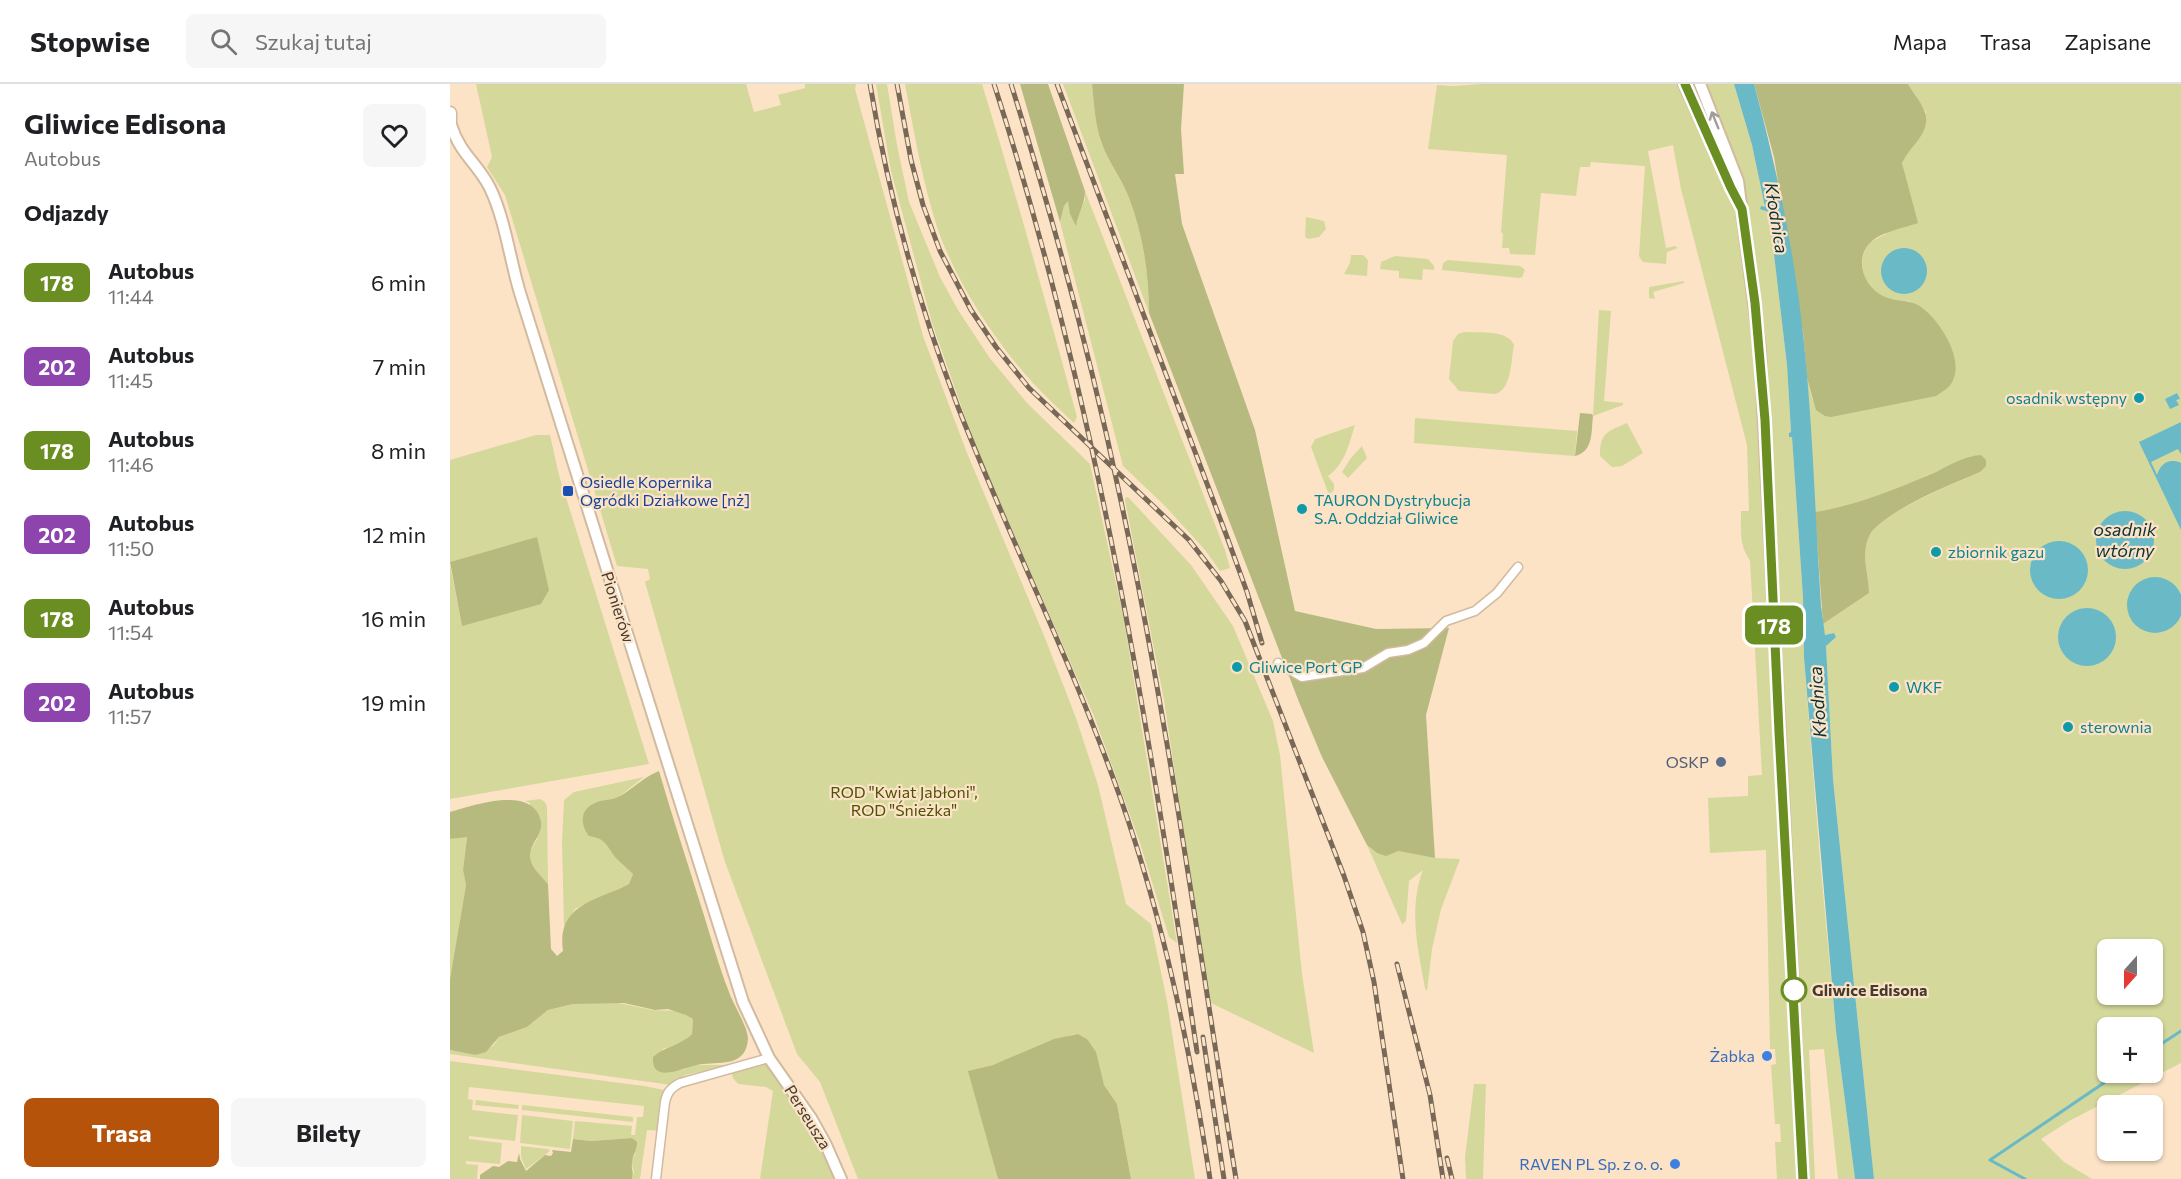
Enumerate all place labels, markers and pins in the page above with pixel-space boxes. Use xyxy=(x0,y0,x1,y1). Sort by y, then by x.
place label: osadnik wstępny xyxy=(2006,388,2127,407)
marker: osadnik wstępny xyxy=(2132,391,2146,405)
place label: Osiedle Kopernika Ogródki Działkowe [nż] xyxy=(580,472,750,509)
marker: Osiedle Kopernika Ogródki Działkowe [nż] xyxy=(561,484,575,498)
place label: TAURON Dystrybucja S.A. Oddział Gliwice xyxy=(1314,490,1471,527)
marker: TAURON Dystrybucja S.A. Oddział Gliwice xyxy=(1295,502,1309,516)
place label: zbiornik gazu xyxy=(1948,542,2044,561)
marker: zbiornik gazu xyxy=(1929,545,1943,559)
place label: Gliwice Port GP xyxy=(1249,657,1362,676)
marker: Gliwice Port GP xyxy=(1230,660,1244,674)
place label: WKF xyxy=(1906,677,1942,696)
marker: WKF xyxy=(1887,680,1901,694)
place label: sterownia xyxy=(2080,717,2152,736)
marker: sterownia xyxy=(2061,720,2075,734)
place label: OSKP xyxy=(1666,752,1709,771)
marker: OSKP xyxy=(1714,755,1728,769)
marker: Gliwice Edisona xyxy=(1781,977,1807,1003)
place label: Gliwice Edisona xyxy=(1812,980,1928,999)
place label: Żabka xyxy=(1709,1046,1755,1065)
marker: Żabka xyxy=(1760,1049,1774,1063)
place label: RAVEN PL Sp. z o. o. xyxy=(1519,1154,1663,1173)
marker: RAVEN PL Sp. z o. o. xyxy=(1668,1157,1682,1171)

